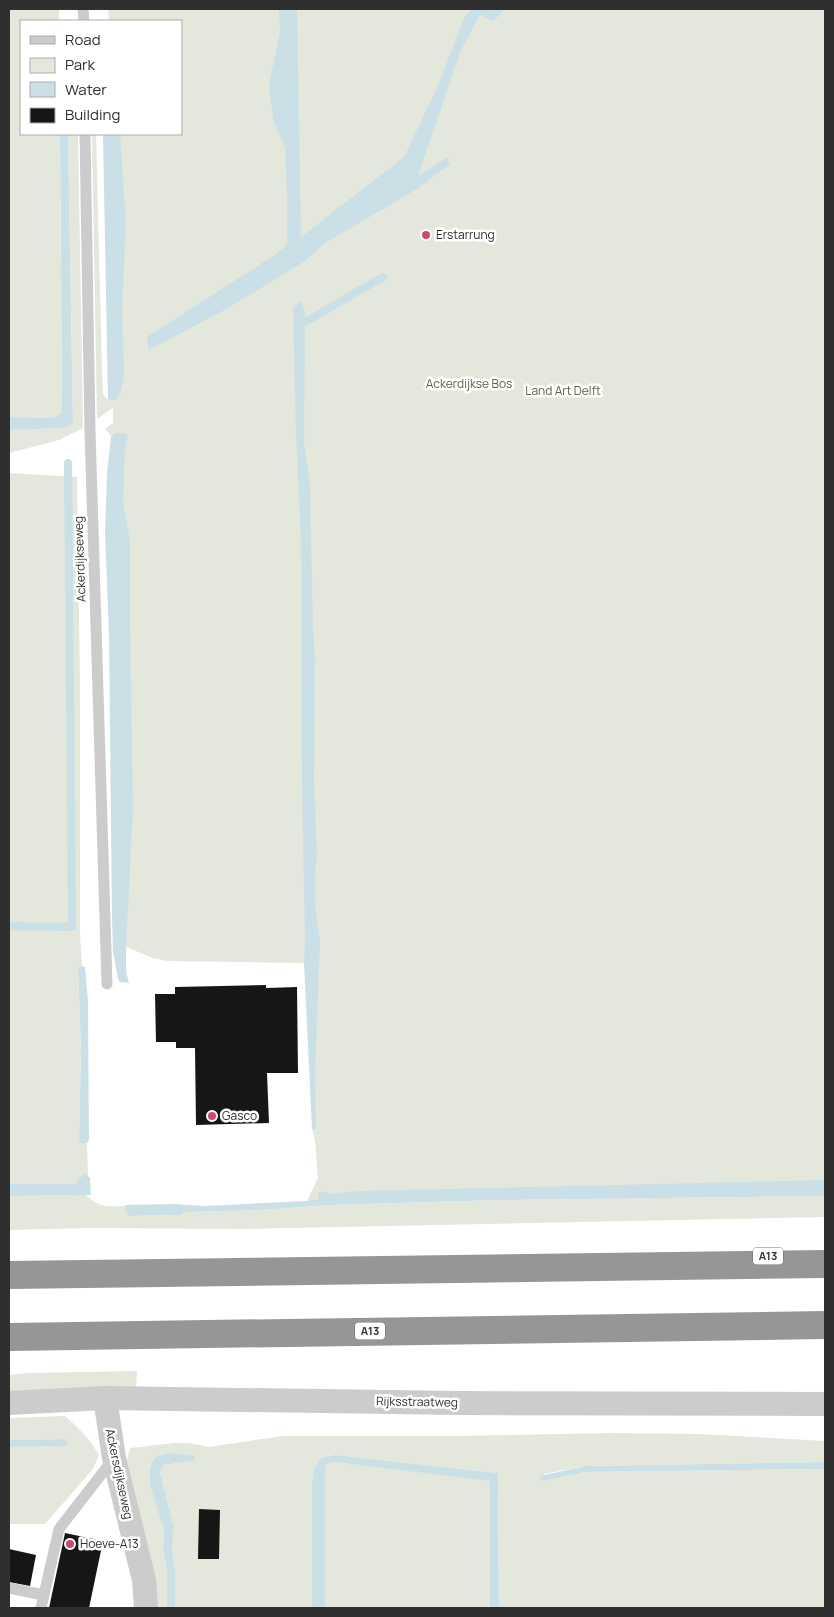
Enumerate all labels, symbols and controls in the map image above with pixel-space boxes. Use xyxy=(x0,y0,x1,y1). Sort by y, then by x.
legend xyxy=(20,20,182,135)
text: Road xyxy=(65,29,101,50)
text: Park xyxy=(65,54,95,75)
text: Water xyxy=(65,79,107,100)
text: Building xyxy=(65,104,120,125)
place label: Erstarrung xyxy=(436,226,495,243)
marker: Erstarrung xyxy=(420,229,432,241)
park label: Ackerdijkse Bos xyxy=(426,375,512,392)
park label: Land Art Delft xyxy=(525,382,601,399)
street label: Ackerdijkseweg xyxy=(70,516,89,602)
place label: Gasco xyxy=(222,1107,257,1124)
marker: Gasco xyxy=(206,1110,218,1122)
road number: A13 xyxy=(753,1248,783,1264)
road number: A13 xyxy=(355,1322,385,1340)
street label: Rijksstraatweg xyxy=(376,1392,458,1411)
street label: Ackersdijkseweg xyxy=(102,1427,137,1521)
place label: Hoeve-A13 xyxy=(80,1535,139,1552)
marker: Hoeve-A13 xyxy=(64,1538,76,1550)

